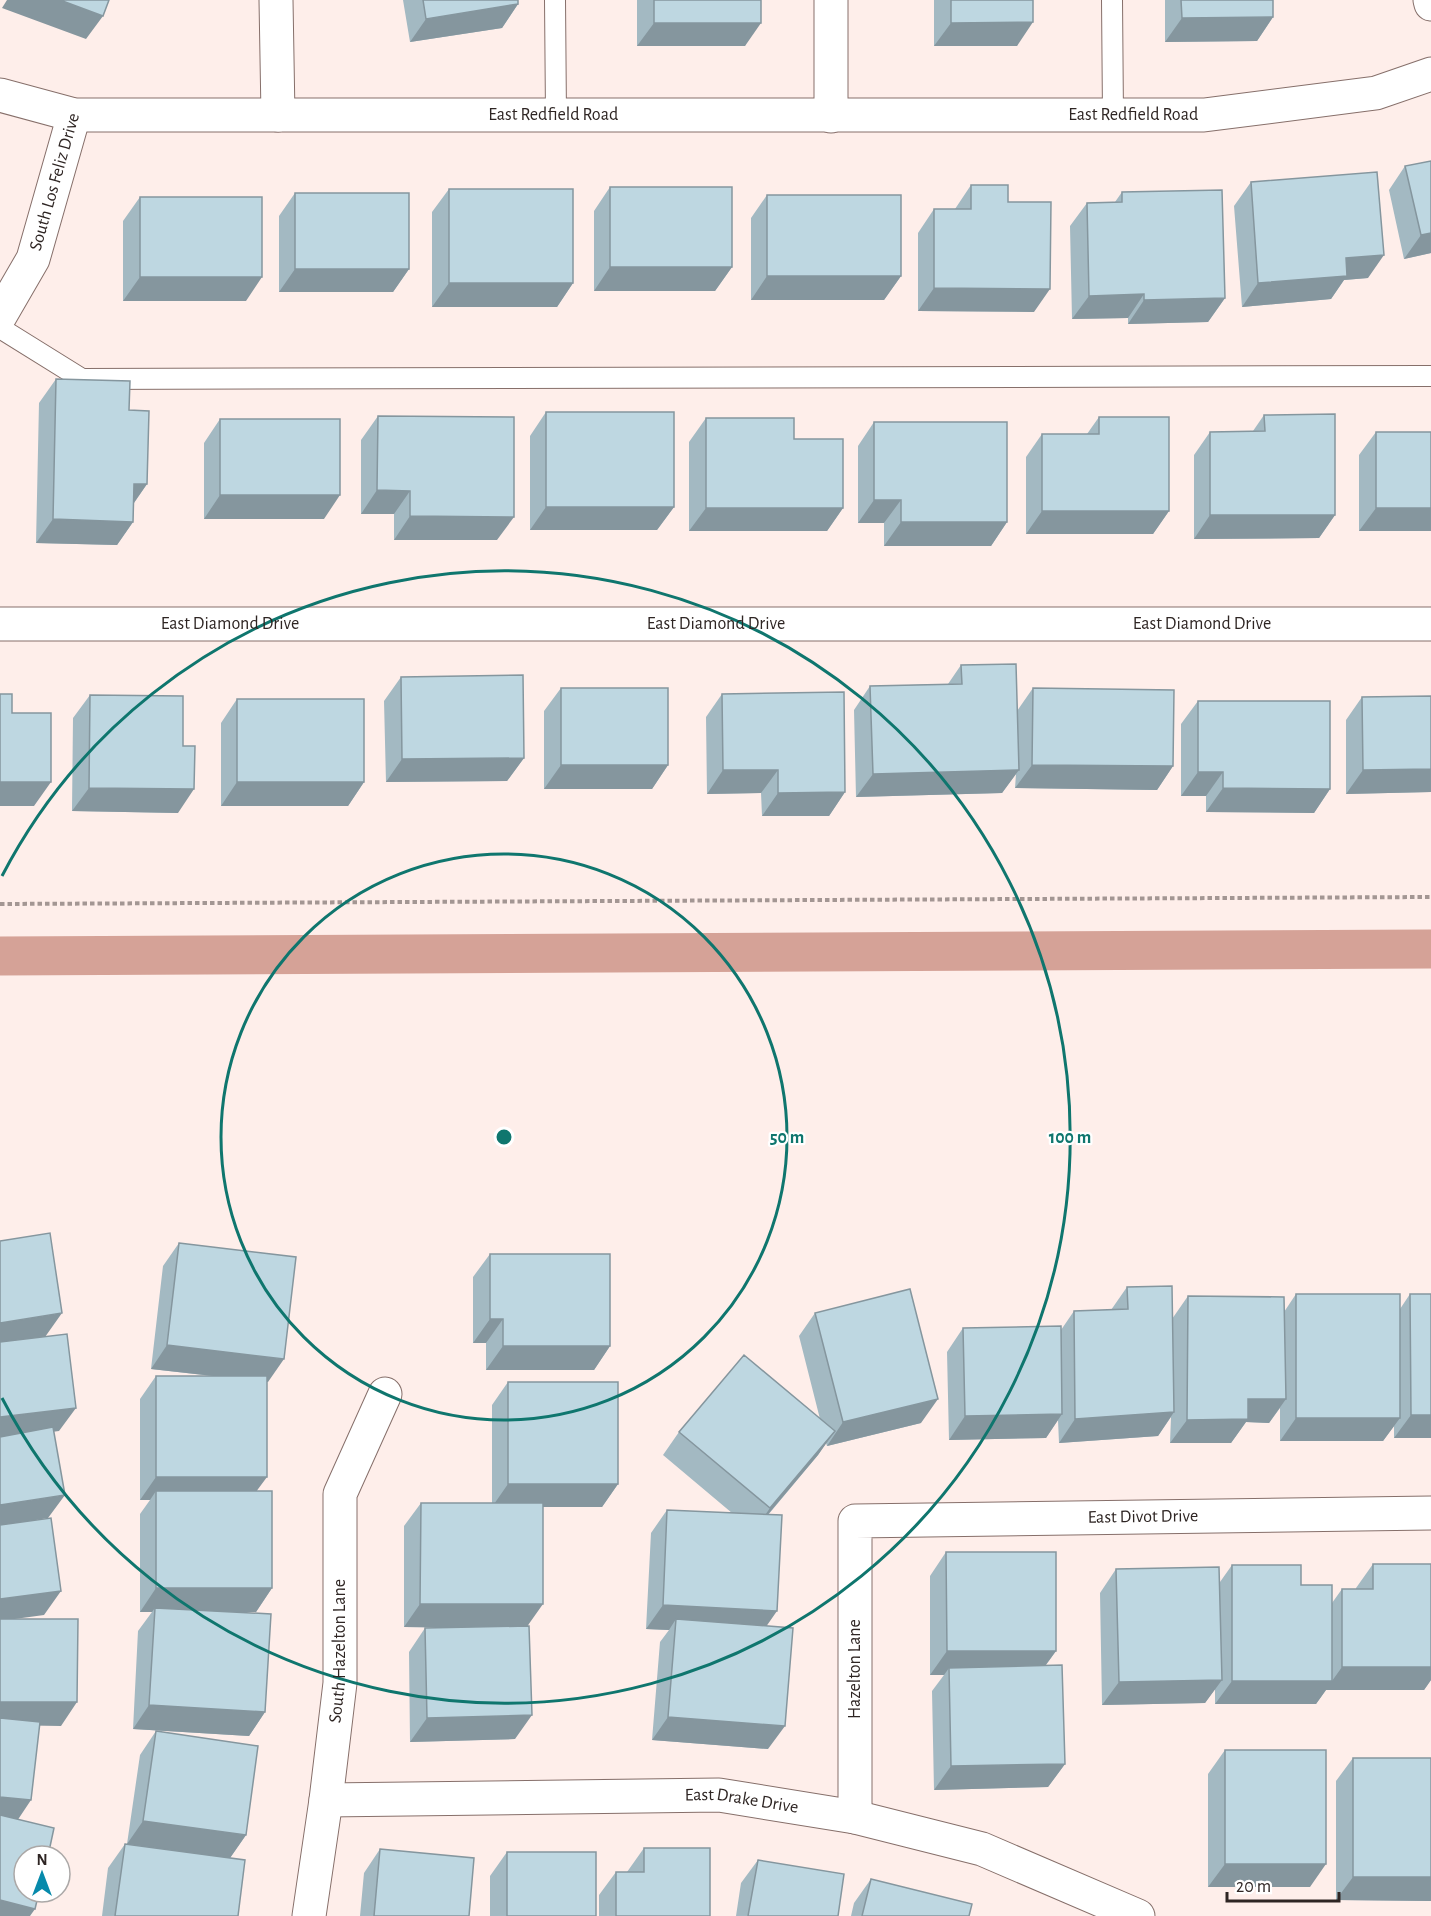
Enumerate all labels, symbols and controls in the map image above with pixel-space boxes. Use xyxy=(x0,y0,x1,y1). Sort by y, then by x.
street label: East Redfield Road xyxy=(488,106,618,124)
street label: East Redfield Road xyxy=(1068,106,1198,124)
street label: South Los Feliz Drive xyxy=(27,111,83,253)
street label: East Diamond Drive xyxy=(161,615,299,633)
street label: East Diamond Drive xyxy=(647,615,785,633)
street label: East Diamond Drive xyxy=(1133,615,1271,633)
centre of rings xyxy=(494,1127,514,1147)
text: 50 m xyxy=(770,1129,804,1147)
text: 100 m xyxy=(1049,1129,1091,1147)
street label: East Divot Drive xyxy=(1088,1507,1198,1527)
street label: South Hazelton Lane xyxy=(326,1579,349,1724)
street label: Hazelton Lane xyxy=(846,1619,864,1719)
street label: East Drake Drive xyxy=(685,1786,800,1817)
north arrow xyxy=(12,1844,72,1904)
text: N xyxy=(36,1852,48,1868)
scale bar xyxy=(1227,1865,1340,1903)
text: 20 m xyxy=(1236,1878,1271,1896)

